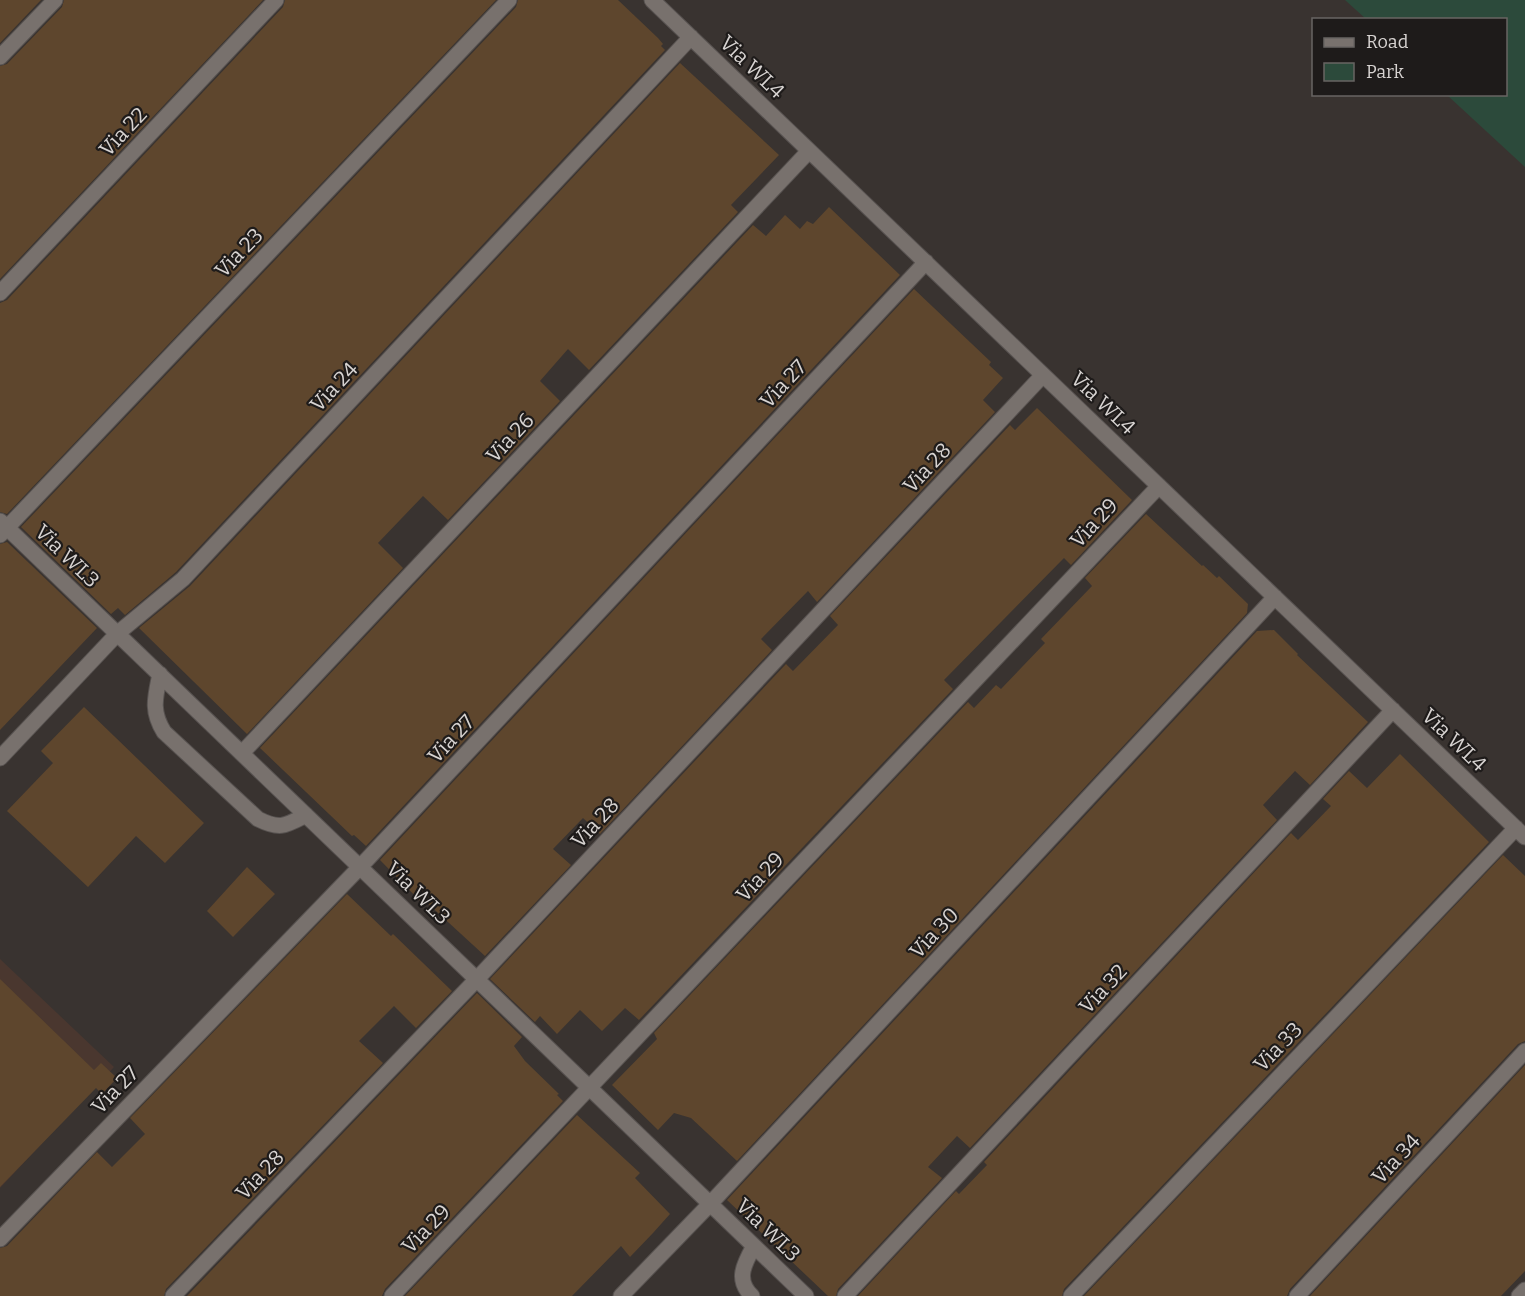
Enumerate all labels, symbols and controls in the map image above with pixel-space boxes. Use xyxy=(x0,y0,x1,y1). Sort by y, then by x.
legend xyxy=(1312,18,1507,96)
street label: Via WL4 xyxy=(714,30,790,104)
text: Road xyxy=(1366,31,1409,53)
text: Park xyxy=(1366,61,1405,83)
street label: Via 22 xyxy=(94,102,152,162)
street label: Via 23 xyxy=(209,223,269,283)
street label: Via 27 xyxy=(754,354,812,414)
street label: Via 24 xyxy=(304,357,364,417)
street label: Via WL4 xyxy=(1065,366,1141,440)
street label: Via 26 xyxy=(480,408,540,468)
street label: Via 28 xyxy=(897,437,957,499)
street label: Via 29 xyxy=(1064,493,1124,553)
street label: Via WL3 xyxy=(29,519,105,593)
street label: Via WL4 xyxy=(1416,703,1492,777)
street label: Via 27 xyxy=(422,709,480,769)
street label: Via 28 xyxy=(565,792,625,854)
street label: Via 29 xyxy=(730,847,790,907)
street label: Via WL3 xyxy=(380,856,456,930)
street label: Via 30 xyxy=(904,902,964,964)
street label: Via 32 xyxy=(1073,959,1133,1019)
street label: Via 33 xyxy=(1248,1017,1308,1077)
street label: Via 27 xyxy=(86,1060,144,1120)
street label: Via 34 xyxy=(1366,1128,1426,1190)
street label: Via 28 xyxy=(230,1145,290,1205)
street label: Via WL3 xyxy=(730,1193,806,1267)
street label: Via 29 xyxy=(396,1199,456,1259)

